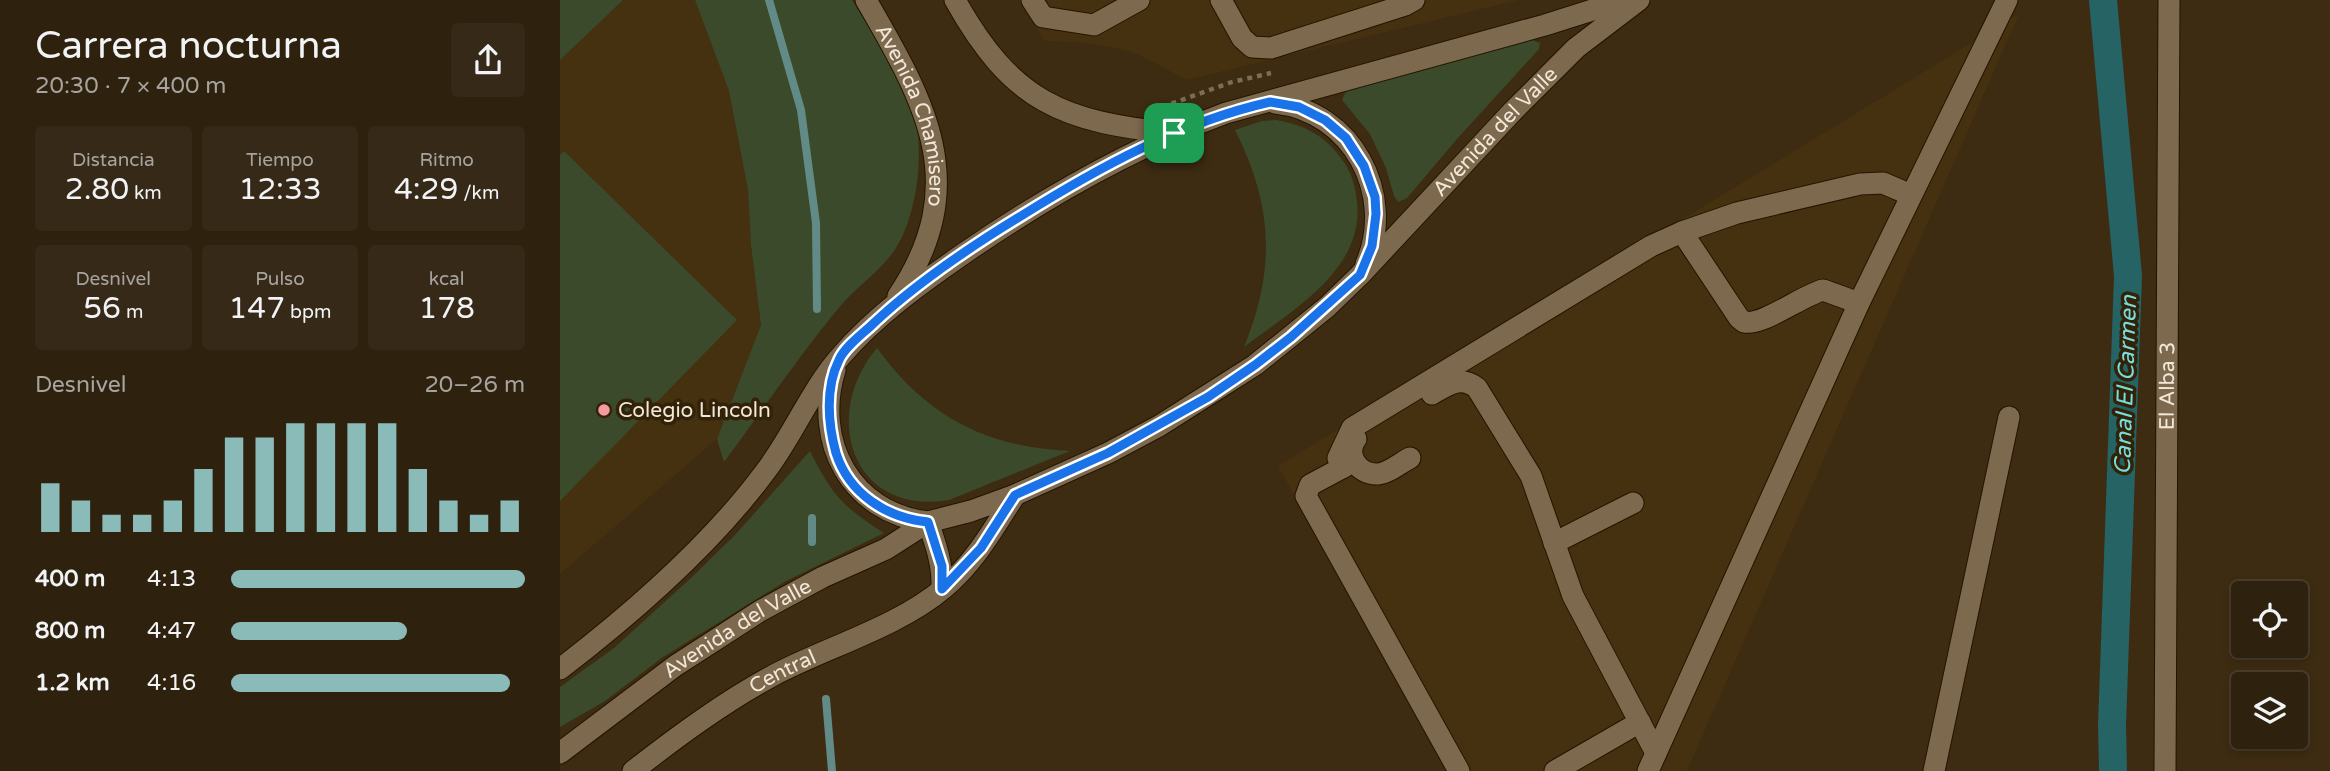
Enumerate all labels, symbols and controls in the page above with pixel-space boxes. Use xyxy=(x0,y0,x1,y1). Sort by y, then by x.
street label: Avenida Chamisero xyxy=(870,20,948,208)
text: Carrera nocturna xyxy=(35,23,342,69)
button: share xyxy=(451,23,525,97)
street label: Avenida del Valle xyxy=(1428,62,1563,202)
text: 20:30 · 7 × 400 m xyxy=(35,72,226,100)
pin xyxy=(1144,103,1204,163)
icon: arrive xyxy=(1155,114,1193,152)
text: Distancia xyxy=(72,149,155,171)
text: Tiempo xyxy=(246,149,314,171)
text: Ritmo xyxy=(419,149,474,171)
text: 2.80 xyxy=(65,171,129,208)
text: 12:33 xyxy=(238,171,322,208)
text: 4:29 xyxy=(394,171,458,208)
text: km xyxy=(129,182,162,204)
text: /km xyxy=(458,182,499,204)
text: Desnivel xyxy=(76,268,151,290)
text: Pulso xyxy=(255,268,305,290)
text: kcal xyxy=(429,268,465,290)
text: 56 xyxy=(83,290,121,327)
text: 147 xyxy=(229,290,285,327)
text: 178 xyxy=(418,290,475,327)
water label: Canal El Carmen xyxy=(2109,294,2143,475)
text: m xyxy=(121,301,143,323)
text: bpm xyxy=(285,301,331,323)
street label: El Alba 3 xyxy=(2155,342,2180,430)
text: Desnivel xyxy=(35,371,126,399)
text: 20–26 m xyxy=(424,371,525,399)
place label: Colegio Lincoln xyxy=(618,398,771,423)
marker: Colegio Lincoln xyxy=(596,402,612,418)
text: 400 m xyxy=(35,565,105,593)
text: 4:13 xyxy=(147,565,196,593)
street label: Avenida del Valle xyxy=(658,574,816,684)
map controls xyxy=(2231,581,2308,749)
button: locate xyxy=(2231,581,2308,658)
text: 800 m xyxy=(35,617,105,645)
text: 4:47 xyxy=(147,617,196,645)
street label: Central xyxy=(745,645,820,699)
text: 1.2 km xyxy=(35,669,110,697)
text: 4:16 xyxy=(147,669,196,697)
button: layers xyxy=(2231,672,2308,749)

